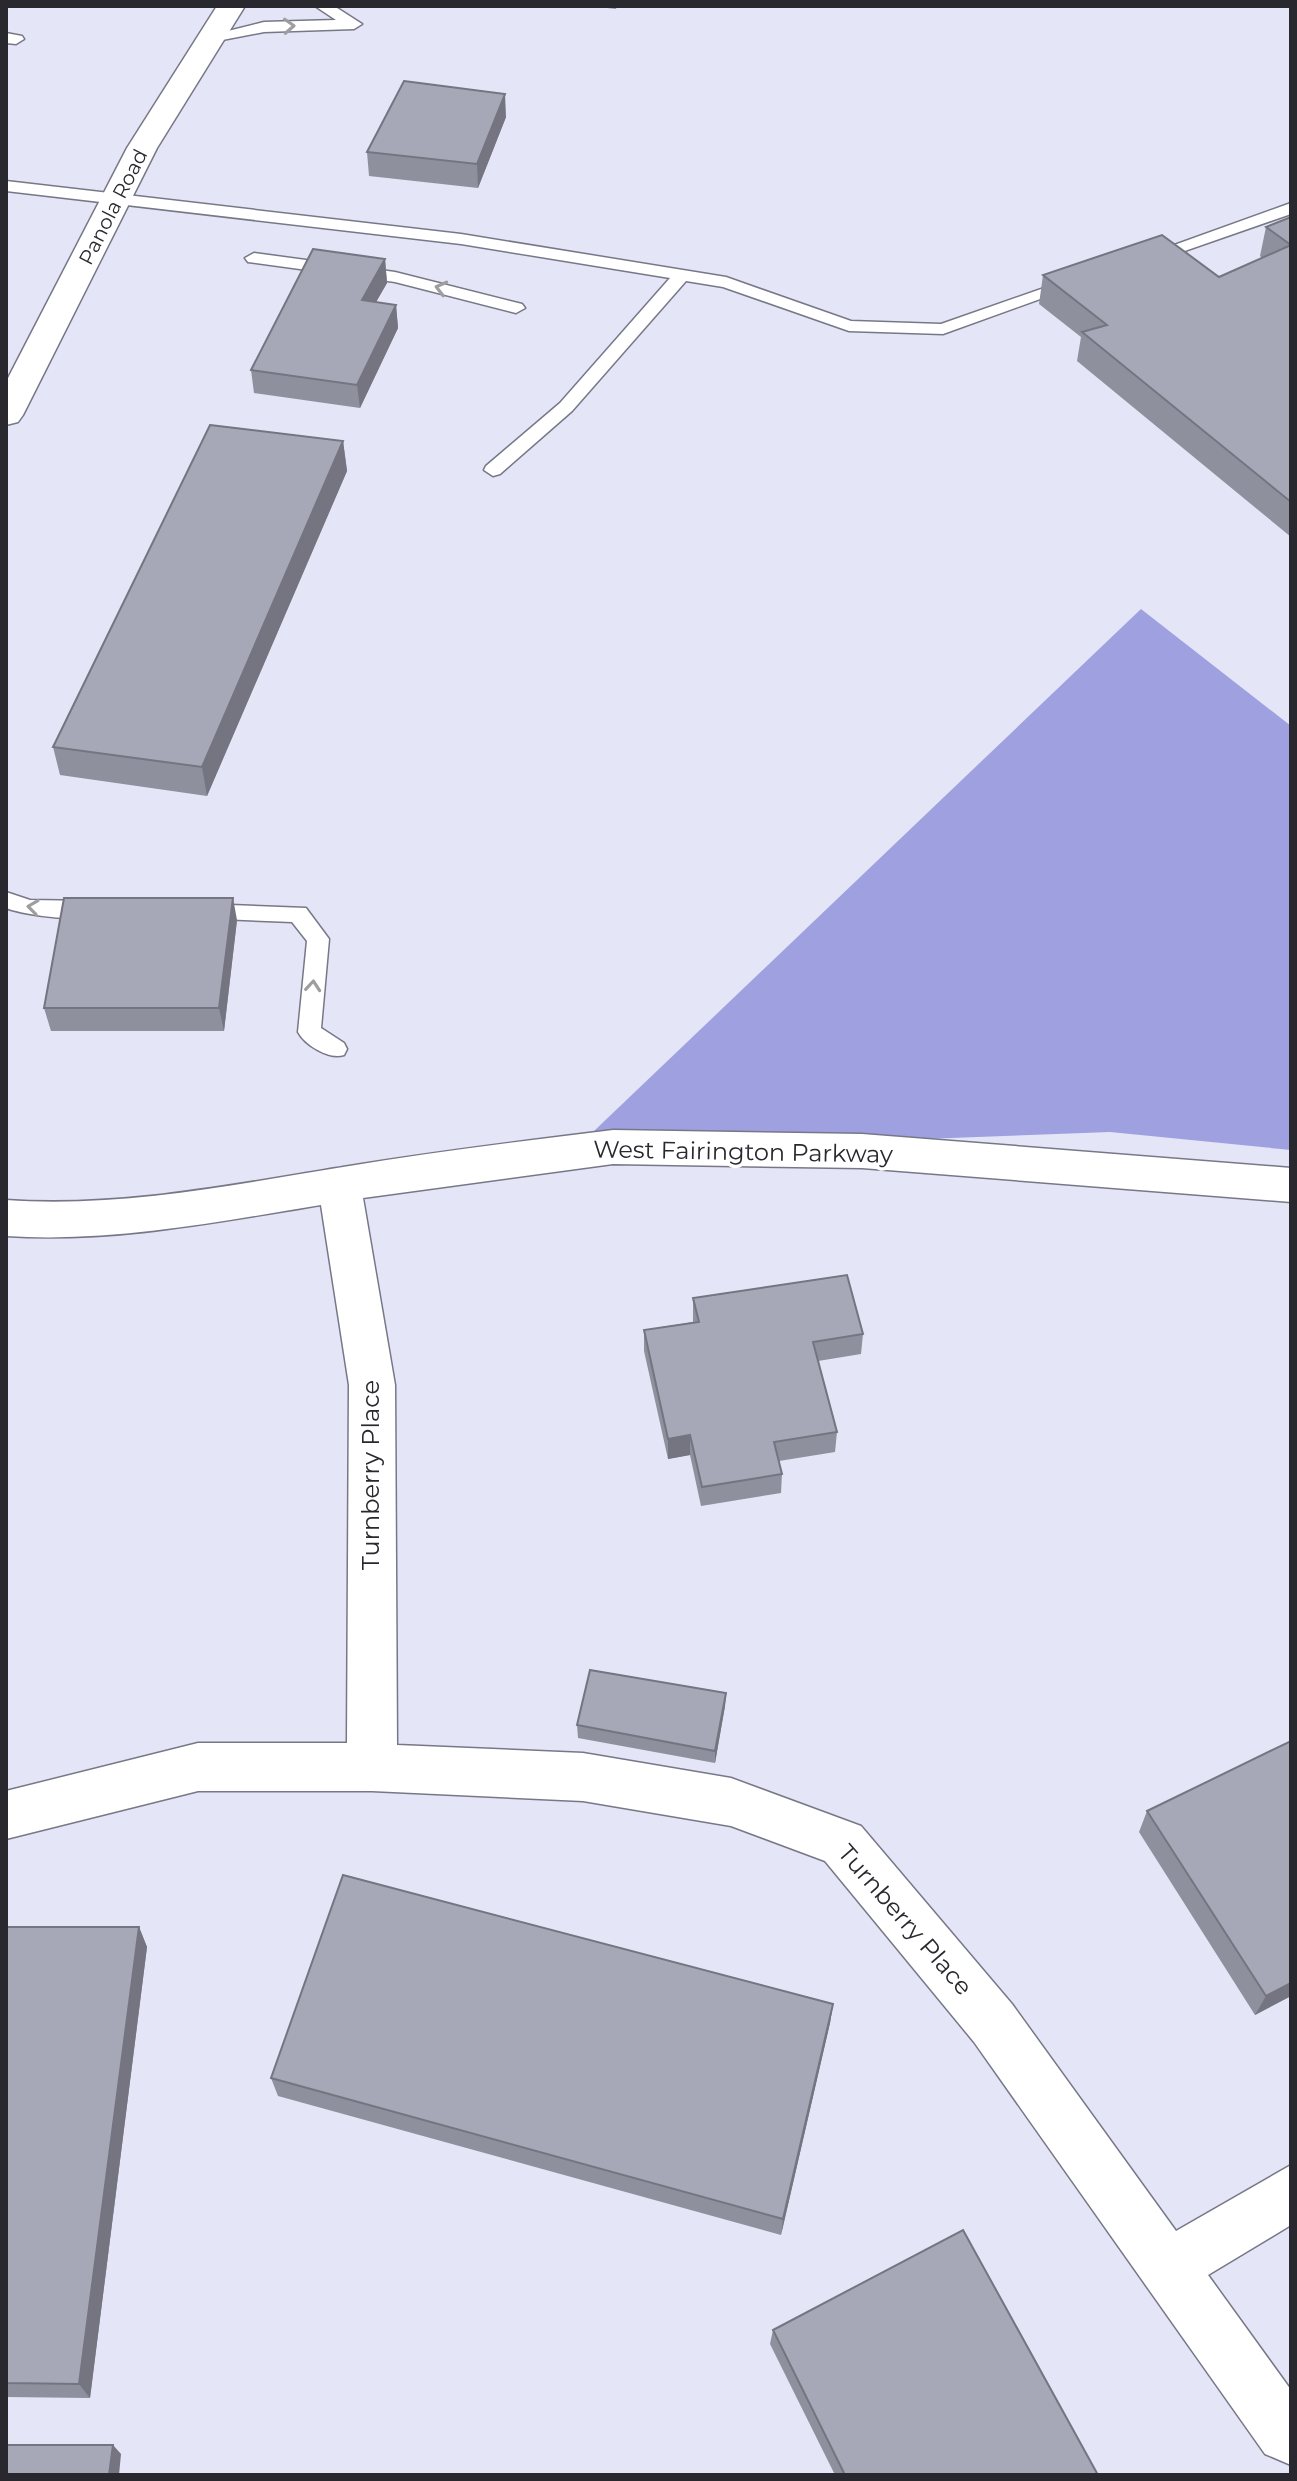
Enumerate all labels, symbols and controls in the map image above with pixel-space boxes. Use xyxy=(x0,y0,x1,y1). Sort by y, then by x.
one-way arrow xyxy=(283,18,296,35)
street label: Panola Road xyxy=(74,145,152,269)
one-way arrow xyxy=(434,280,448,297)
one-way arrow xyxy=(26,898,39,915)
one-way arrow xyxy=(305,979,322,992)
street label: West Fairington Parkway xyxy=(593,1134,893,1169)
street label: Turnberry Place xyxy=(356,1380,385,1570)
street label: Turnberry Place xyxy=(832,1839,979,2001)

